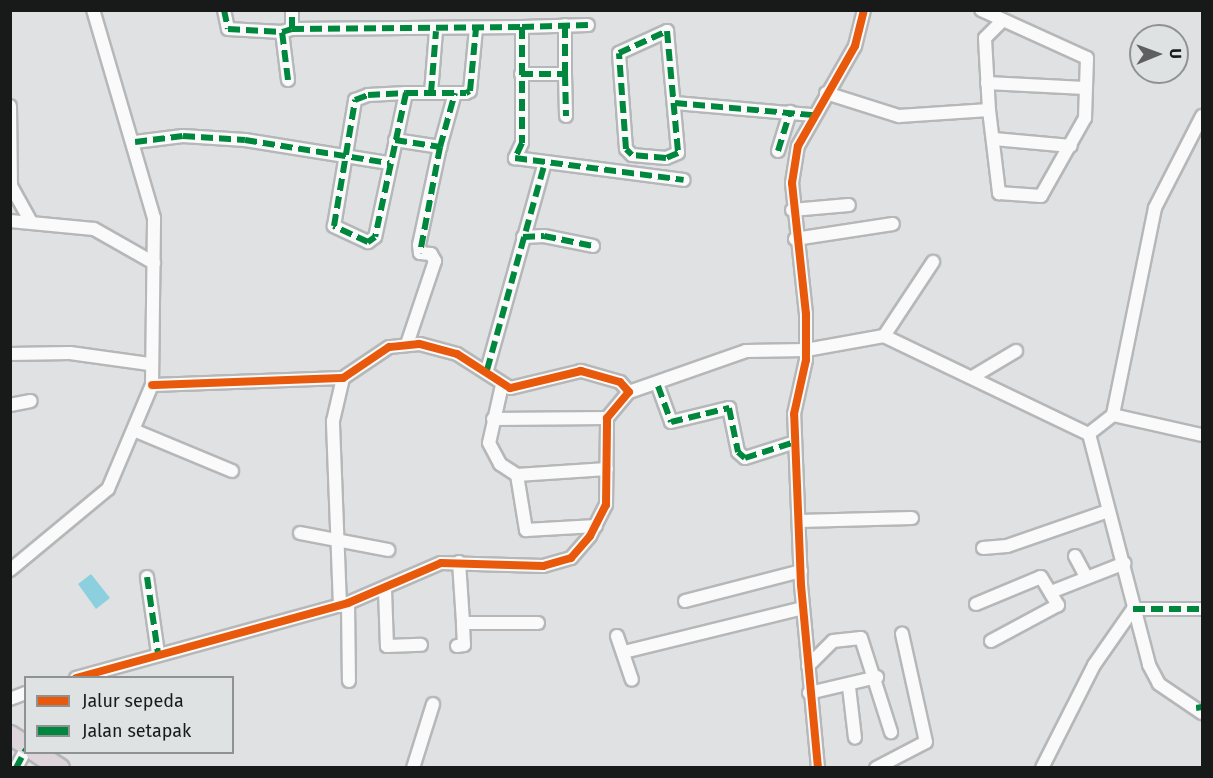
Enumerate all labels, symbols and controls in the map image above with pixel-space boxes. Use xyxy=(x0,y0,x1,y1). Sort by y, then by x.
north arrow xyxy=(1129,24,1189,84)
text: U xyxy=(1166,48,1185,59)
legend xyxy=(24,676,234,754)
text: Jalur sepeda xyxy=(82,690,184,712)
text: Jalan setapak xyxy=(82,720,191,742)

